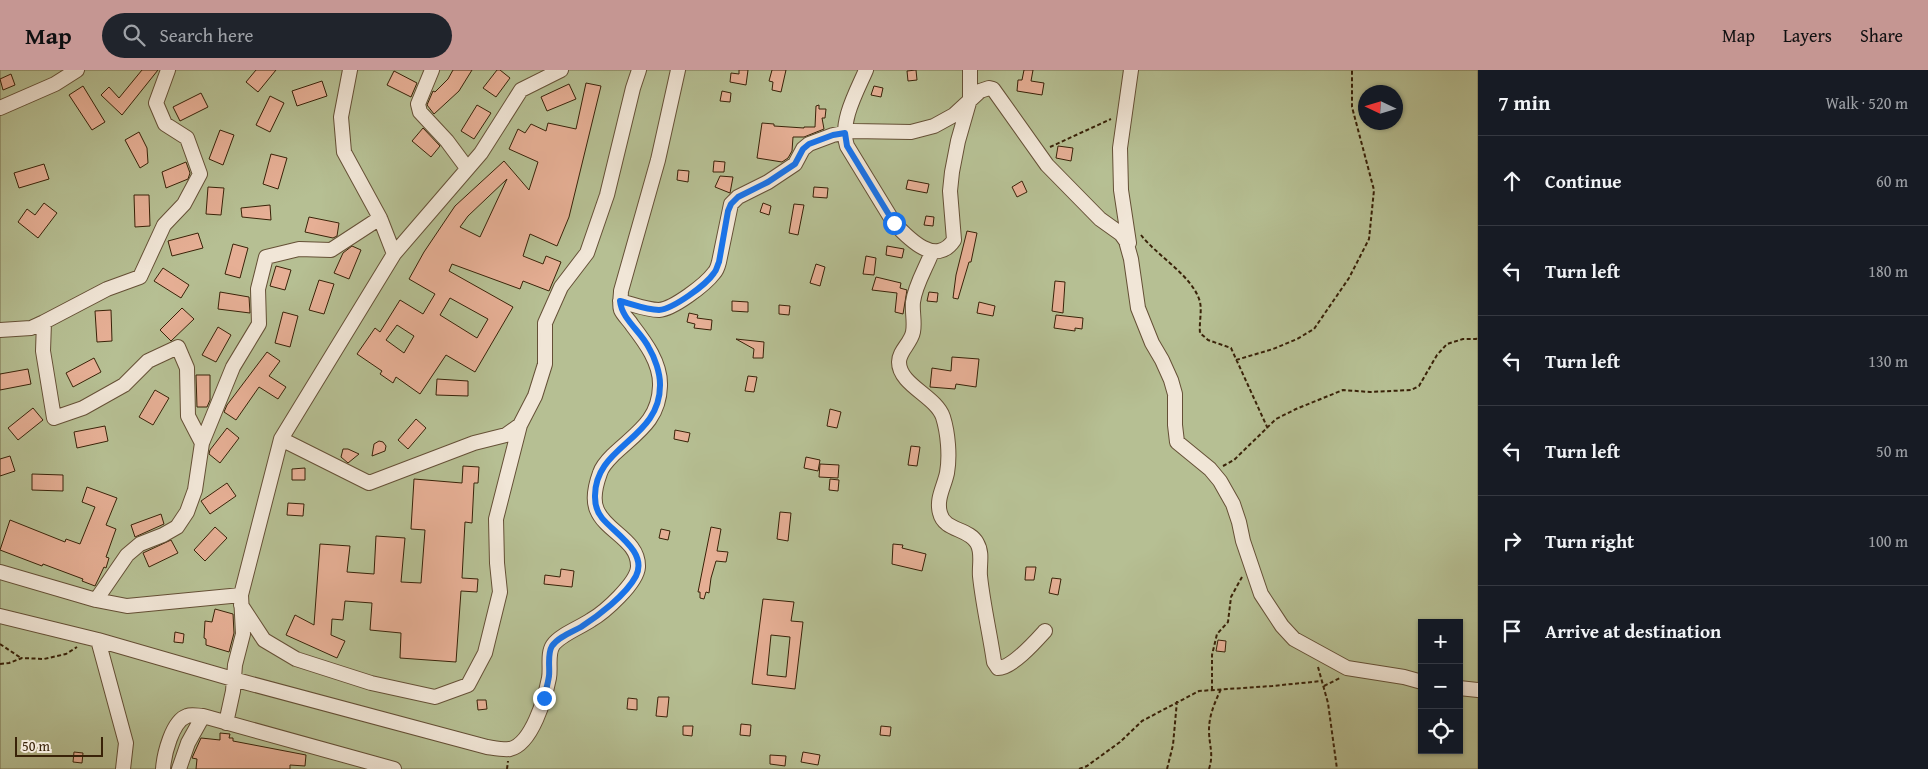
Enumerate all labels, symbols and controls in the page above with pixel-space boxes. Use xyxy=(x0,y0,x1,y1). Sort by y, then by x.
search box xyxy=(102,13,452,58)
text: Map xyxy=(25,18,72,53)
icon: search xyxy=(120,21,148,49)
text: Search here xyxy=(160,21,253,49)
text: Map xyxy=(1722,22,1755,49)
text: Layers xyxy=(1783,22,1832,49)
text: Share xyxy=(1860,22,1903,49)
north arrow xyxy=(1358,85,1403,130)
text: 7 min xyxy=(1498,87,1550,118)
text: Walk · 520 m xyxy=(1825,91,1908,115)
icon: ahead xyxy=(1498,167,1526,195)
text: Continue xyxy=(1545,167,1622,195)
text: 60 m xyxy=(1876,169,1908,193)
route start xyxy=(883,212,906,235)
icon: left xyxy=(1498,257,1526,285)
text: Turn left xyxy=(1545,257,1620,285)
text: 180 m xyxy=(1868,259,1908,283)
icon: left xyxy=(1498,347,1526,375)
text: Turn left xyxy=(1545,347,1620,375)
text: 130 m xyxy=(1868,349,1908,373)
icon: left xyxy=(1498,437,1526,465)
text: Turn left xyxy=(1545,437,1620,465)
text: 50 m xyxy=(1876,439,1908,463)
icon: right xyxy=(1498,527,1526,555)
text: Turn right xyxy=(1545,527,1634,555)
text: 100 m xyxy=(1868,529,1908,553)
icon: arrive xyxy=(1498,617,1526,645)
text: Arrive at destination xyxy=(1545,617,1721,645)
map controls xyxy=(1418,619,1463,754)
button: + xyxy=(1418,619,1463,664)
button: − xyxy=(1418,664,1463,709)
route end xyxy=(533,687,556,710)
button: locate xyxy=(1418,709,1463,754)
scale bar xyxy=(15,734,102,757)
text: 50 m xyxy=(22,736,50,756)

